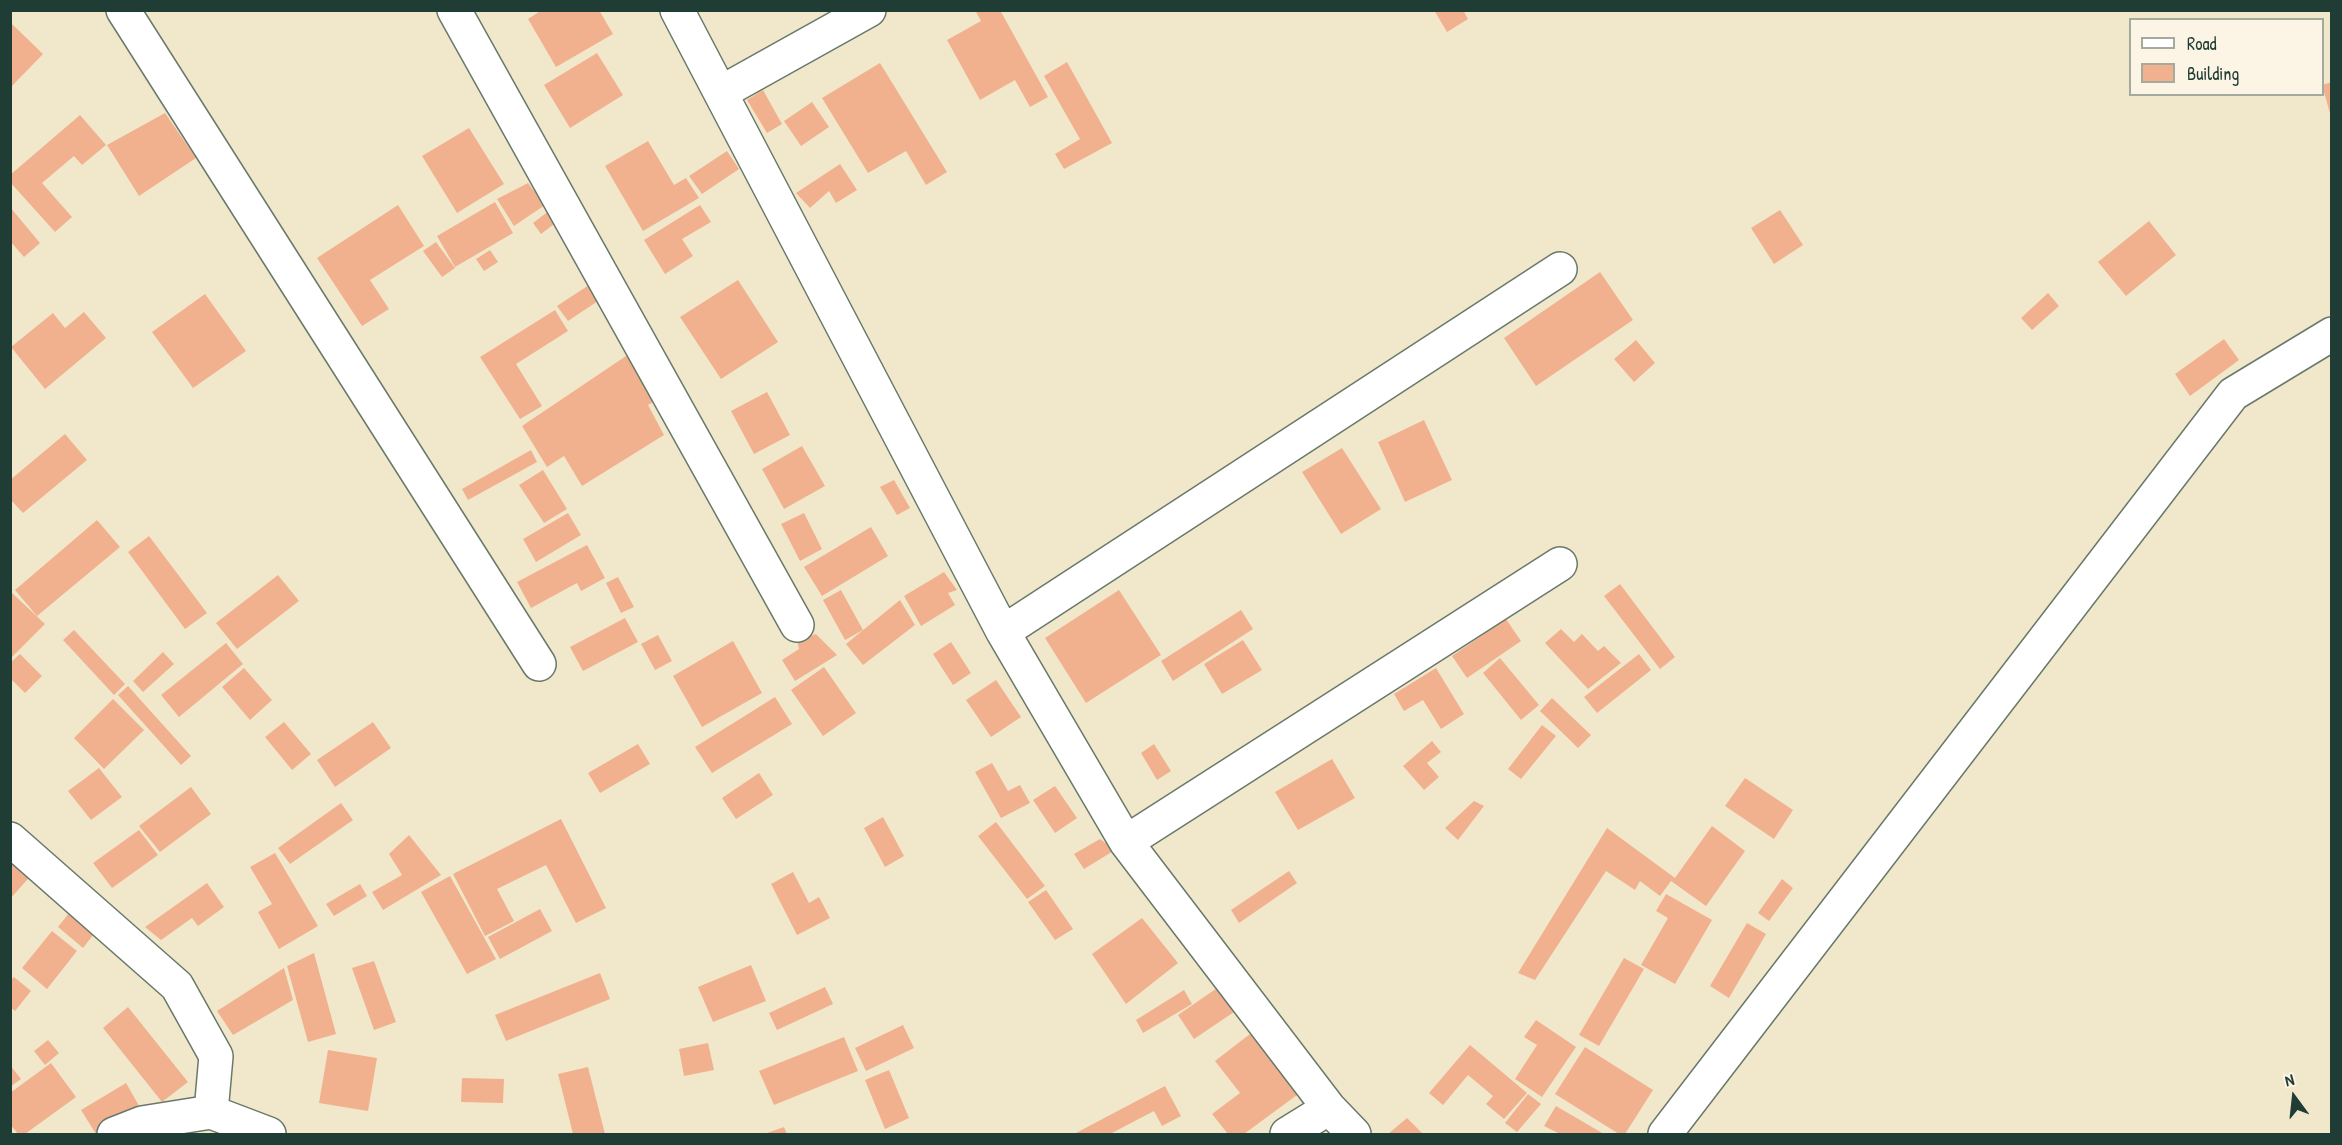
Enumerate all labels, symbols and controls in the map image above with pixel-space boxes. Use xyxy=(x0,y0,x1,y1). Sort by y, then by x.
legend xyxy=(2129,18,2324,96)
text: Road xyxy=(2187,31,2217,56)
text: Building xyxy=(2187,61,2239,86)
north arrow xyxy=(2264,1067,2324,1127)
text: N xyxy=(2282,1068,2296,1091)

